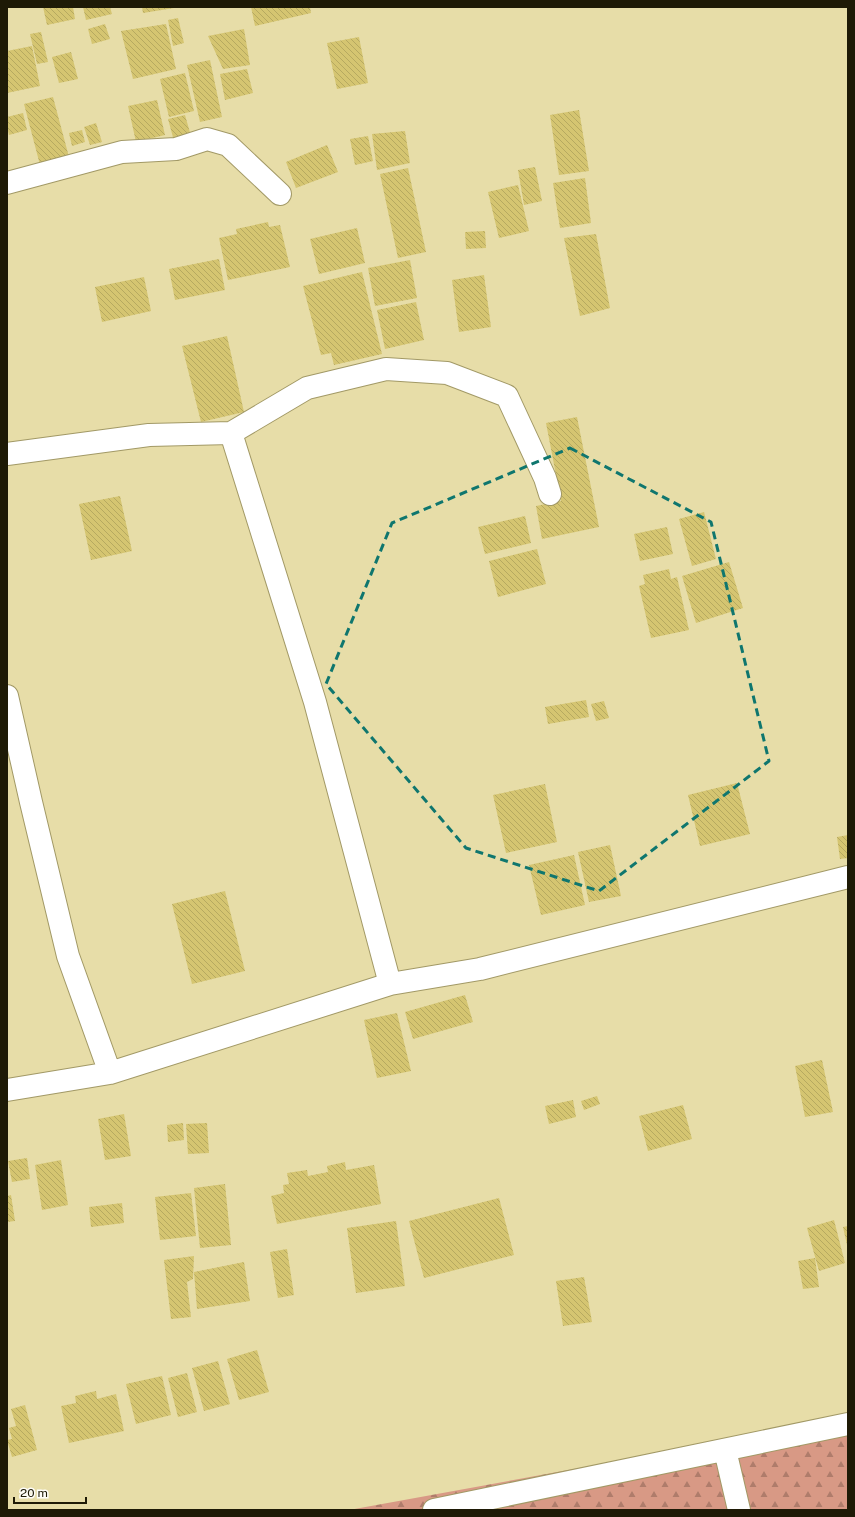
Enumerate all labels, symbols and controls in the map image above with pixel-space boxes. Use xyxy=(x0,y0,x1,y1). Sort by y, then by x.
scale bar xyxy=(14,1479,86,1505)
text: 20 m xyxy=(20,1486,48,1500)

